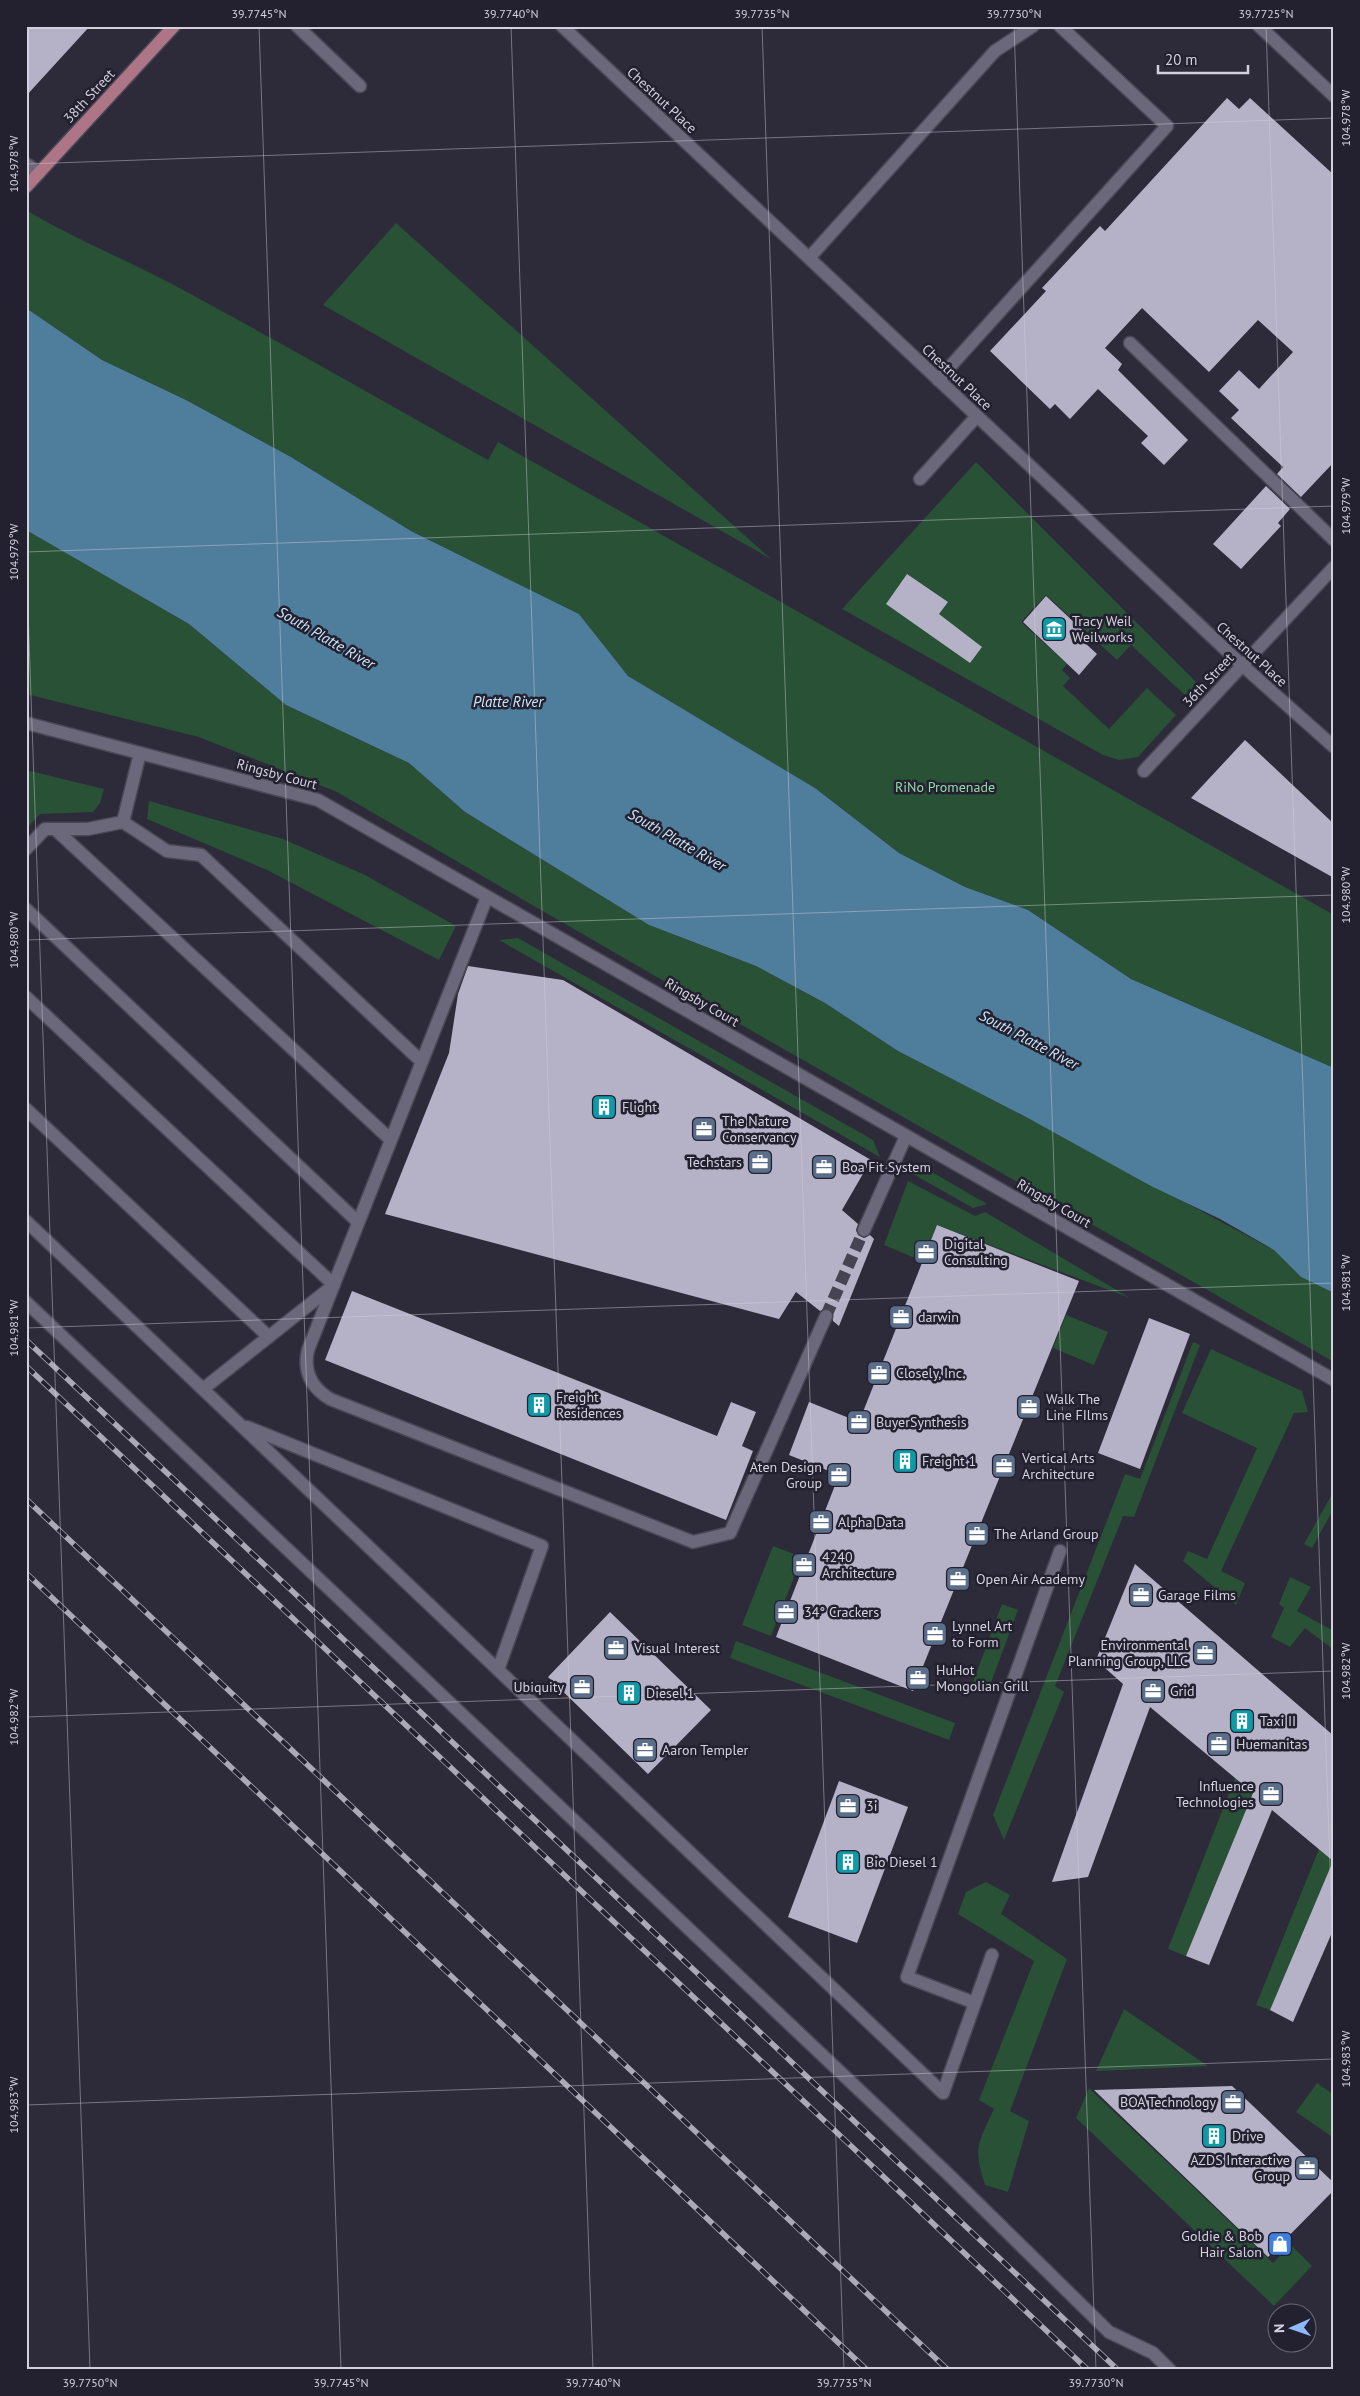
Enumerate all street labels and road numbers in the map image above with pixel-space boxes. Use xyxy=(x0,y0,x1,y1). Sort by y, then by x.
street label: Chestnut Place xyxy=(623,63,701,137)
street label: 38th Street xyxy=(60,65,119,127)
street label: Chestnut Place xyxy=(918,340,996,414)
street label: Chestnut Place xyxy=(1213,618,1291,690)
street label: 36th Street xyxy=(1179,649,1238,711)
street label: Ringsby Court xyxy=(235,755,320,793)
street label: Ringsby Court xyxy=(662,974,743,1031)
street label: Ringsby Court xyxy=(1014,1175,1095,1232)

